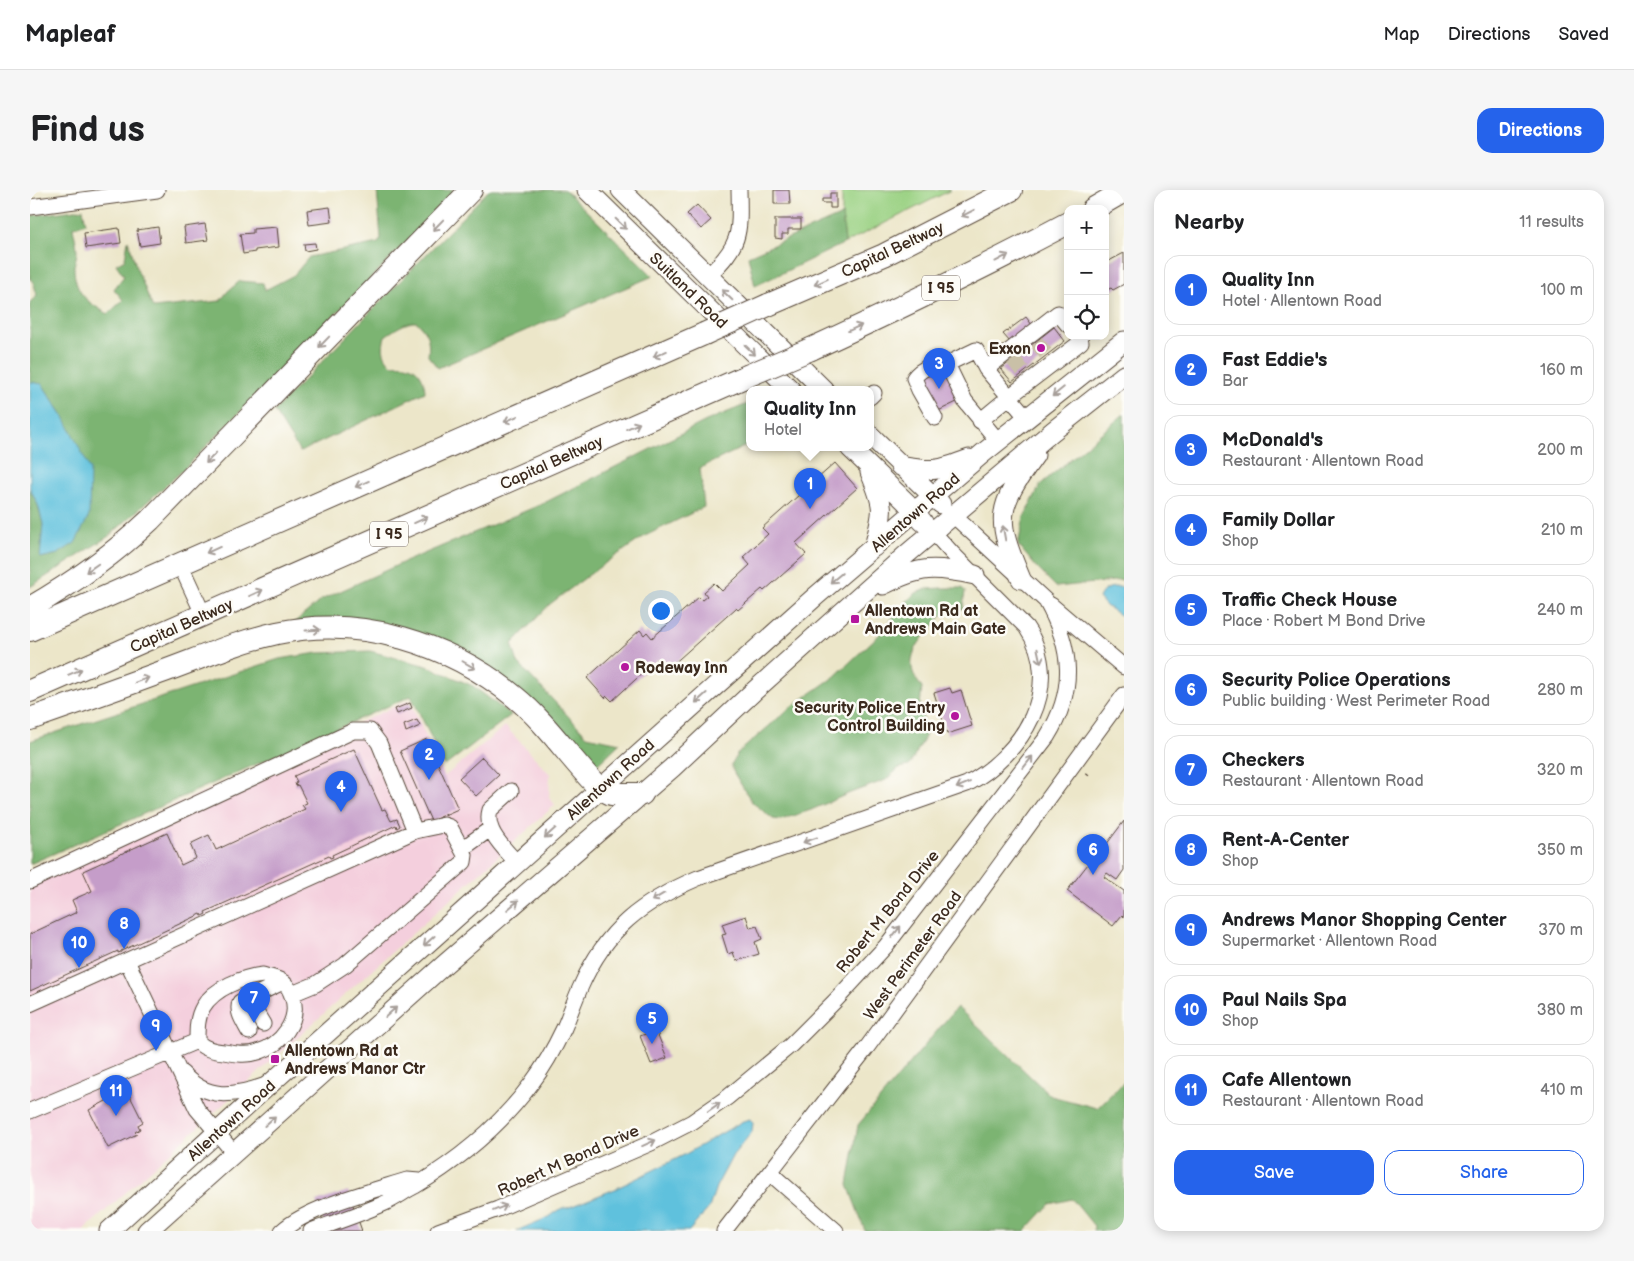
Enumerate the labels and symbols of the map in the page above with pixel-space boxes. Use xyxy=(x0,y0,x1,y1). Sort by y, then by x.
one-way arrow xyxy=(961,209,976,218)
one-way arrow xyxy=(615,218,628,230)
street label: Capital Beltway xyxy=(838,218,947,282)
one-way arrow xyxy=(431,219,444,231)
street label: Suitland Road xyxy=(645,249,731,333)
one-way arrow xyxy=(994,253,1009,263)
road number: I 95 xyxy=(922,276,960,300)
one-way arrow xyxy=(814,278,829,288)
one-way arrow xyxy=(721,289,733,301)
one-way arrow xyxy=(847,323,862,333)
one-way arrow xyxy=(319,335,331,347)
place label: Exxon xyxy=(989,340,1031,359)
marker: Exxon xyxy=(1035,342,1047,354)
one-way arrow xyxy=(744,344,756,356)
pin: 3 xyxy=(923,348,955,389)
one-way arrow xyxy=(653,349,668,359)
one-way arrow xyxy=(1052,387,1065,398)
one-way arrow xyxy=(504,415,519,424)
one-way arrow xyxy=(625,421,640,431)
street label: Capital Beltway xyxy=(497,432,607,495)
one-way arrow xyxy=(205,452,217,465)
pin: 1 xyxy=(794,468,826,509)
street label: Allentown Road xyxy=(868,469,964,557)
one-way arrow xyxy=(355,480,370,490)
one-way arrow xyxy=(413,515,428,524)
road number: I 95 xyxy=(370,522,408,546)
one-way arrow xyxy=(999,526,1009,542)
one-way arrow xyxy=(206,545,221,555)
one-way arrow xyxy=(85,563,99,573)
one-way arrow xyxy=(830,573,843,584)
one-way arrow xyxy=(248,587,263,597)
street label: Capital Beltway xyxy=(127,595,237,658)
your location xyxy=(648,598,674,624)
place label: Allentown Rd at Andrews Main Gate xyxy=(864,602,1006,639)
marker: Allentown Rd at Andrews Main Gate xyxy=(849,613,861,625)
one-way arrow xyxy=(304,625,320,634)
one-way arrow xyxy=(1035,647,1044,663)
place label: Rodeway Inn xyxy=(635,659,728,678)
one-way arrow xyxy=(461,660,476,670)
marker: Rodeway Inn xyxy=(619,661,631,673)
one-way arrow xyxy=(67,666,82,676)
one-way arrow xyxy=(134,675,149,684)
one-way arrow xyxy=(695,692,708,703)
place label: Security Police Entry Control Building xyxy=(794,699,946,736)
marker: Security Police Entry Control Building xyxy=(949,710,961,722)
street label: Allentown Road xyxy=(563,736,659,824)
pin: 2 xyxy=(413,739,445,780)
one-way arrow xyxy=(1022,756,1033,769)
pin: 4 xyxy=(325,771,357,812)
one-way arrow xyxy=(956,781,971,791)
one-way arrow xyxy=(544,827,557,839)
pin: 6 xyxy=(1077,834,1109,875)
one-way arrow xyxy=(802,836,818,845)
street label: Robert M Bond Drive xyxy=(833,846,944,977)
street label: West Perimeter Road xyxy=(860,888,966,1024)
one-way arrow xyxy=(651,892,665,902)
one-way arrow xyxy=(507,899,520,910)
pin: 8 xyxy=(108,908,140,949)
one-way arrow xyxy=(891,926,902,939)
pin: 10 xyxy=(63,927,95,968)
one-way arrow xyxy=(423,936,436,947)
pin: 7 xyxy=(238,982,270,1023)
pin: 5 xyxy=(636,1003,668,1044)
one-way arrow xyxy=(385,1006,398,1018)
pin: 9 xyxy=(140,1010,172,1051)
place label: Allentown Rd at Andrews Manor Ctr xyxy=(284,1042,426,1079)
marker: Allentown Rd at Andrews Manor Ctr xyxy=(269,1053,281,1065)
pin: 11 xyxy=(100,1075,132,1116)
street label: Allentown Road xyxy=(184,1077,280,1165)
one-way arrow xyxy=(707,1102,721,1112)
one-way arrow xyxy=(264,1115,277,1126)
street label: Robert M Bond Drive xyxy=(495,1121,643,1201)
one-way arrow xyxy=(641,1138,656,1148)
one-way arrow xyxy=(492,1203,507,1213)

